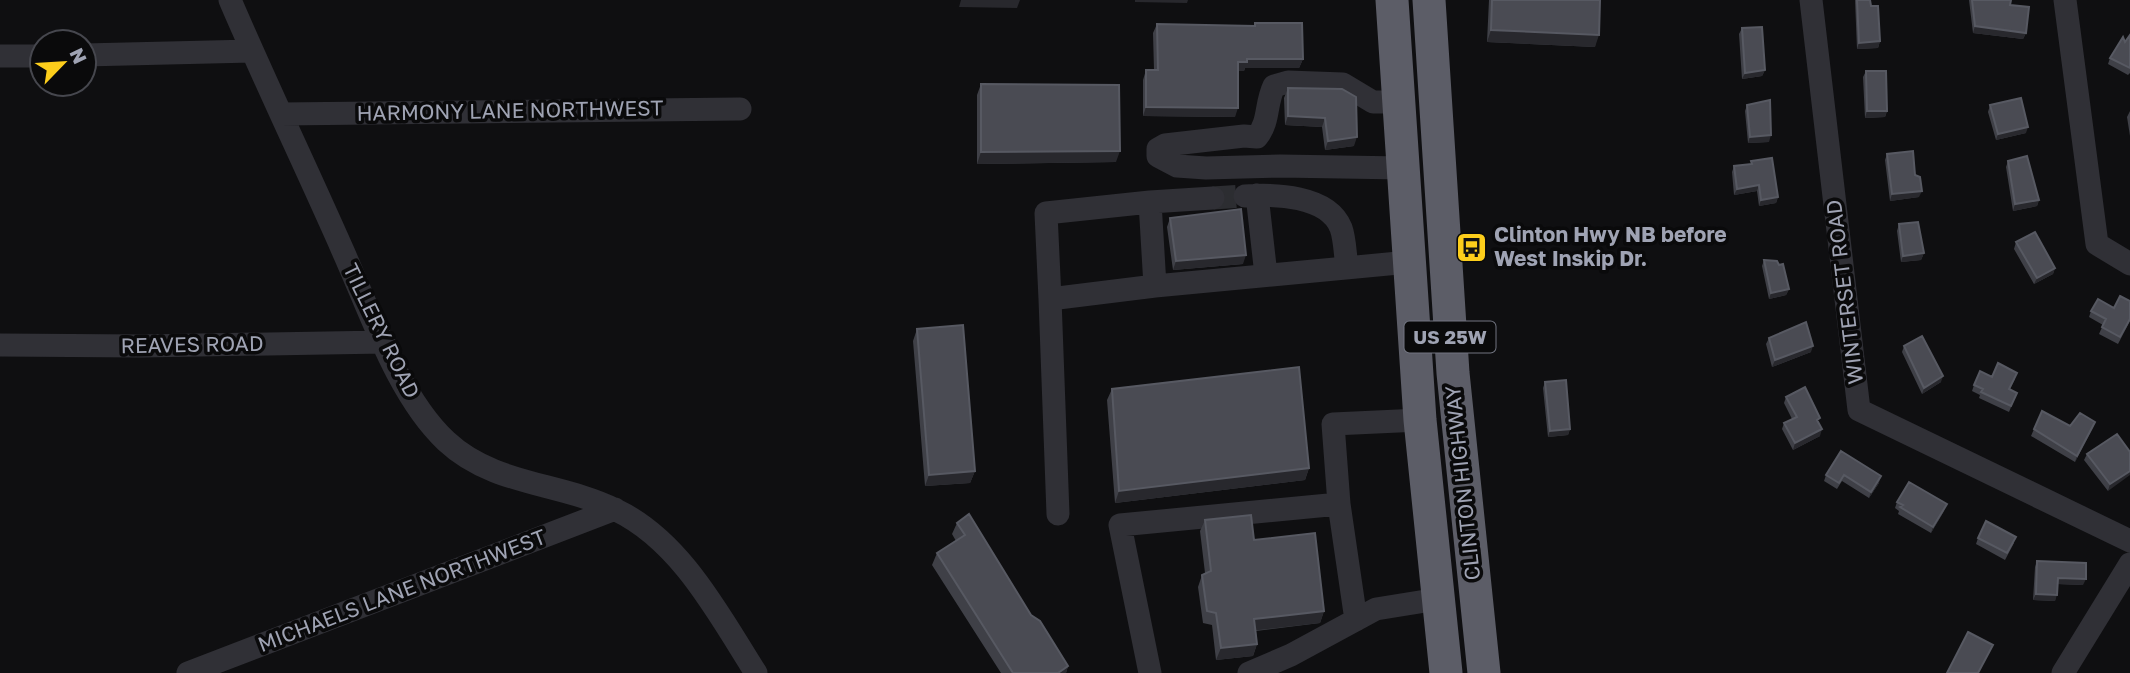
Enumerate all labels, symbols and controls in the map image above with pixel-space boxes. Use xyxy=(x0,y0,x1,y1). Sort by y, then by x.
north arrow xyxy=(28,28,98,98)
text: N xyxy=(65,44,92,67)
street label: HARMONY LANE NORTHWEST xyxy=(356,94,664,126)
street label: WINTERSET ROAD xyxy=(1820,198,1868,386)
place label: Clinton Hwy NB before West Inskip Dr. xyxy=(1494,221,1727,271)
bus stop icon: Clinton Hwy NB before West Inskip Dr. xyxy=(1454,230,1488,264)
street label: TILLERY ROAD xyxy=(338,259,426,402)
road number: US 25W xyxy=(1404,322,1496,352)
street label: REAVES ROAD xyxy=(120,330,264,358)
street label: CLINTON HIGHWAY xyxy=(1439,384,1485,582)
street label: MICHAELS LANE NORTHWEST xyxy=(254,523,549,657)

